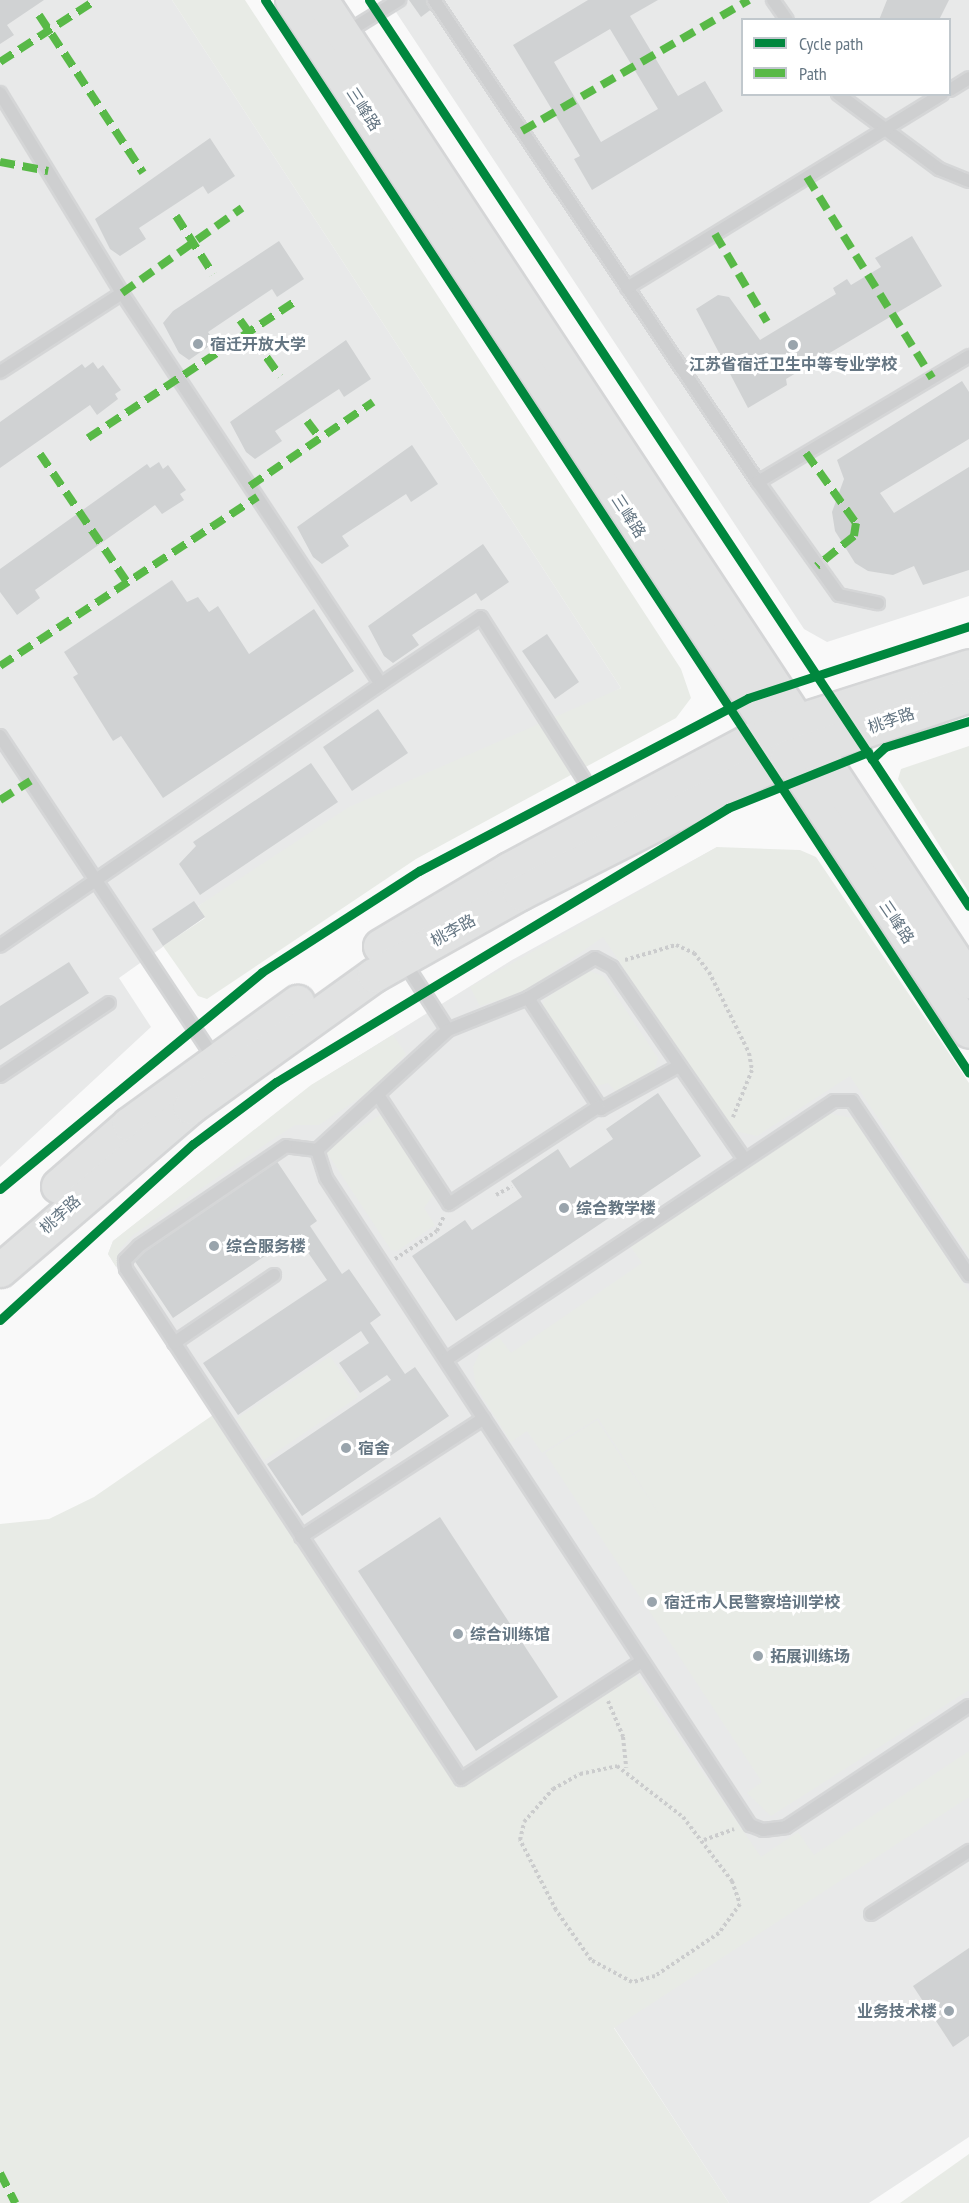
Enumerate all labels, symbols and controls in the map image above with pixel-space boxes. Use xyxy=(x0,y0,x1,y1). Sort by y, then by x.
legend xyxy=(741,18,951,96)
text: Cycle path xyxy=(799,32,863,55)
text: Path xyxy=(799,62,827,85)
street label: 三峰路 xyxy=(343,84,385,134)
place label: 宿迁开放大学 xyxy=(210,334,306,354)
marker: 宿迁开放大学 xyxy=(191,337,205,351)
marker: 江苏省宿迁卫生中等专业学校 xyxy=(786,338,800,352)
place label: 江苏省宿迁卫生中等专业学校 xyxy=(689,354,897,374)
street label: 三峰路 xyxy=(608,491,650,541)
street label: 桃李路 xyxy=(865,703,917,737)
street label: 三峰路 xyxy=(876,897,918,947)
street label: 桃李路 xyxy=(427,910,479,950)
street label: 桃李路 xyxy=(36,1191,84,1237)
place label: 综合教学楼 xyxy=(576,1198,656,1218)
marker: 综合教学楼 xyxy=(557,1201,571,1215)
place label: 综合服务楼 xyxy=(226,1236,306,1256)
marker: 综合服务楼 xyxy=(207,1239,221,1253)
place label: 宿舍 xyxy=(358,1438,390,1458)
marker: 宿舍 xyxy=(339,1441,353,1455)
place label: 宿迁市人民警察培训学校 xyxy=(664,1592,840,1612)
marker: 宿迁市人民警察培训学校 xyxy=(645,1595,659,1609)
place label: 综合训练馆 xyxy=(470,1624,550,1644)
marker: 综合训练馆 xyxy=(451,1627,465,1641)
place label: 拓展训练场 xyxy=(770,1646,850,1666)
marker: 拓展训练场 xyxy=(751,1649,765,1663)
place label: 业务技术楼 xyxy=(857,2001,937,2021)
marker: 业务技术楼 xyxy=(942,2004,956,2018)

